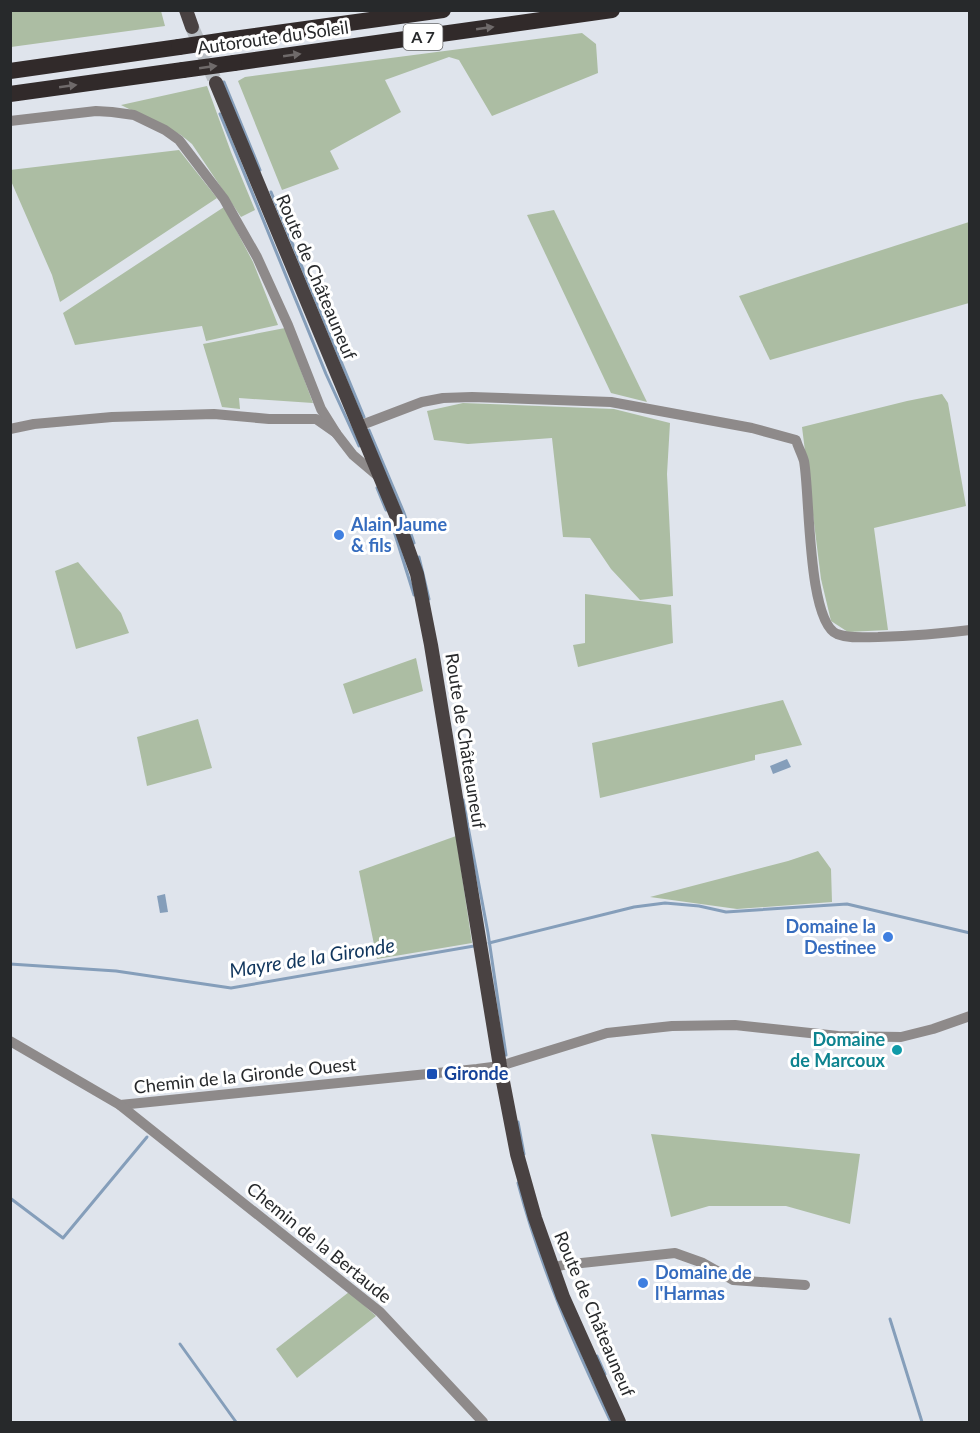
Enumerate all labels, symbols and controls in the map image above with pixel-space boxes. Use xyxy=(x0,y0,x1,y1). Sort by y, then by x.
street label: Autoroute du Soleil xyxy=(196,16,350,59)
road number: A 7 xyxy=(404,24,442,50)
one-way arrow xyxy=(475,24,494,33)
one-way arrow xyxy=(282,51,301,60)
one-way arrow xyxy=(199,62,218,72)
one-way arrow xyxy=(59,81,78,91)
street label: Route de Châteauneuf xyxy=(272,191,362,363)
place label: Alain Jaume & fils xyxy=(350,513,447,556)
marker: Alain Jaume & fils xyxy=(332,528,346,542)
street label: Route de Châteauneuf xyxy=(441,652,491,831)
place label: Domaine la Destinee xyxy=(786,915,876,958)
marker: Domaine la Destinee xyxy=(881,930,895,944)
water label: Mayre de la Gironde xyxy=(227,932,396,982)
place label: Domaine de Marcoux xyxy=(790,1028,886,1071)
marker: Domaine de Marcoux xyxy=(890,1043,904,1057)
street label: Chemin de la Gironde Ouest xyxy=(133,1052,358,1098)
place label: Gironde xyxy=(444,1062,509,1084)
marker: Gironde xyxy=(425,1067,439,1081)
street label: Chemin de la Bertaude xyxy=(243,1177,396,1307)
street label: Route de Châteauneuf xyxy=(550,1228,640,1400)
place label: Domaine de l'Harmas xyxy=(655,1261,752,1304)
marker: Domaine de l'Harmas xyxy=(636,1276,650,1290)

